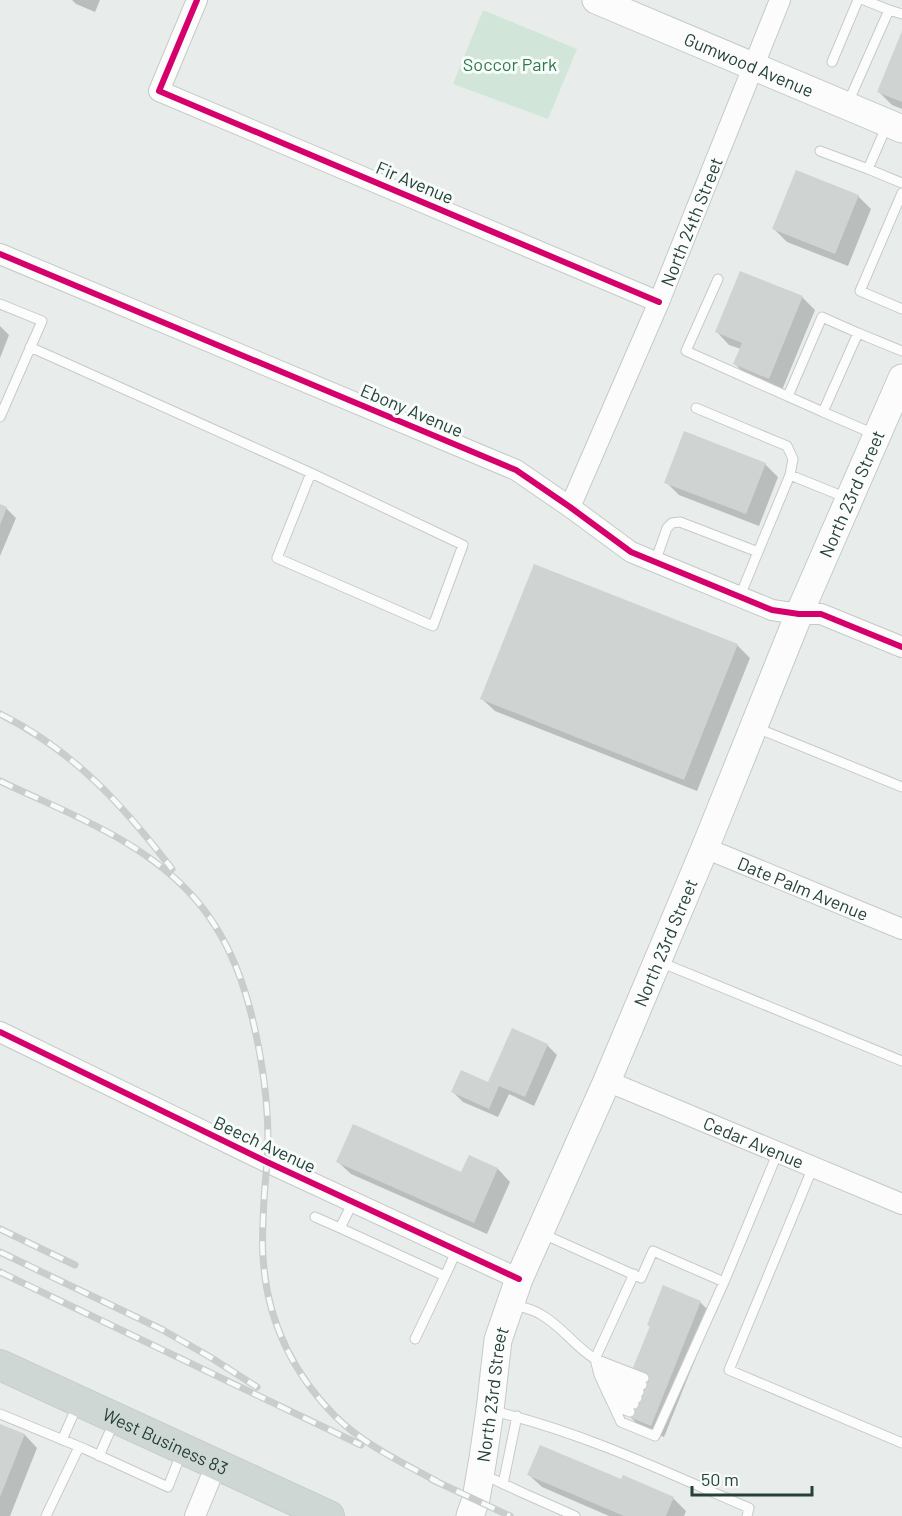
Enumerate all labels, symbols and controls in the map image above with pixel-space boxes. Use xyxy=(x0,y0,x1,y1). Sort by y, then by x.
street label: Gumwood Avenue xyxy=(681,27,817,102)
park label: Soccor Park xyxy=(463,53,557,75)
street label: North 24th Street xyxy=(655,154,727,290)
street label: Fir Avenue xyxy=(373,156,457,208)
street label: Ebony Avenue xyxy=(358,379,466,441)
street label: North 23rd Street xyxy=(814,427,889,561)
street label: Date Palm Avenue xyxy=(734,852,872,925)
street label: North 23rd Street xyxy=(629,875,702,1010)
street label: Beech Avenue xyxy=(210,1111,320,1177)
street label: Cedar Avenue xyxy=(700,1111,807,1173)
street label: North 23rd Street xyxy=(472,1323,513,1463)
street label: West Business 83 xyxy=(99,1403,232,1479)
scale bar xyxy=(692,1459,812,1497)
text: 50 m xyxy=(701,1468,739,1490)

